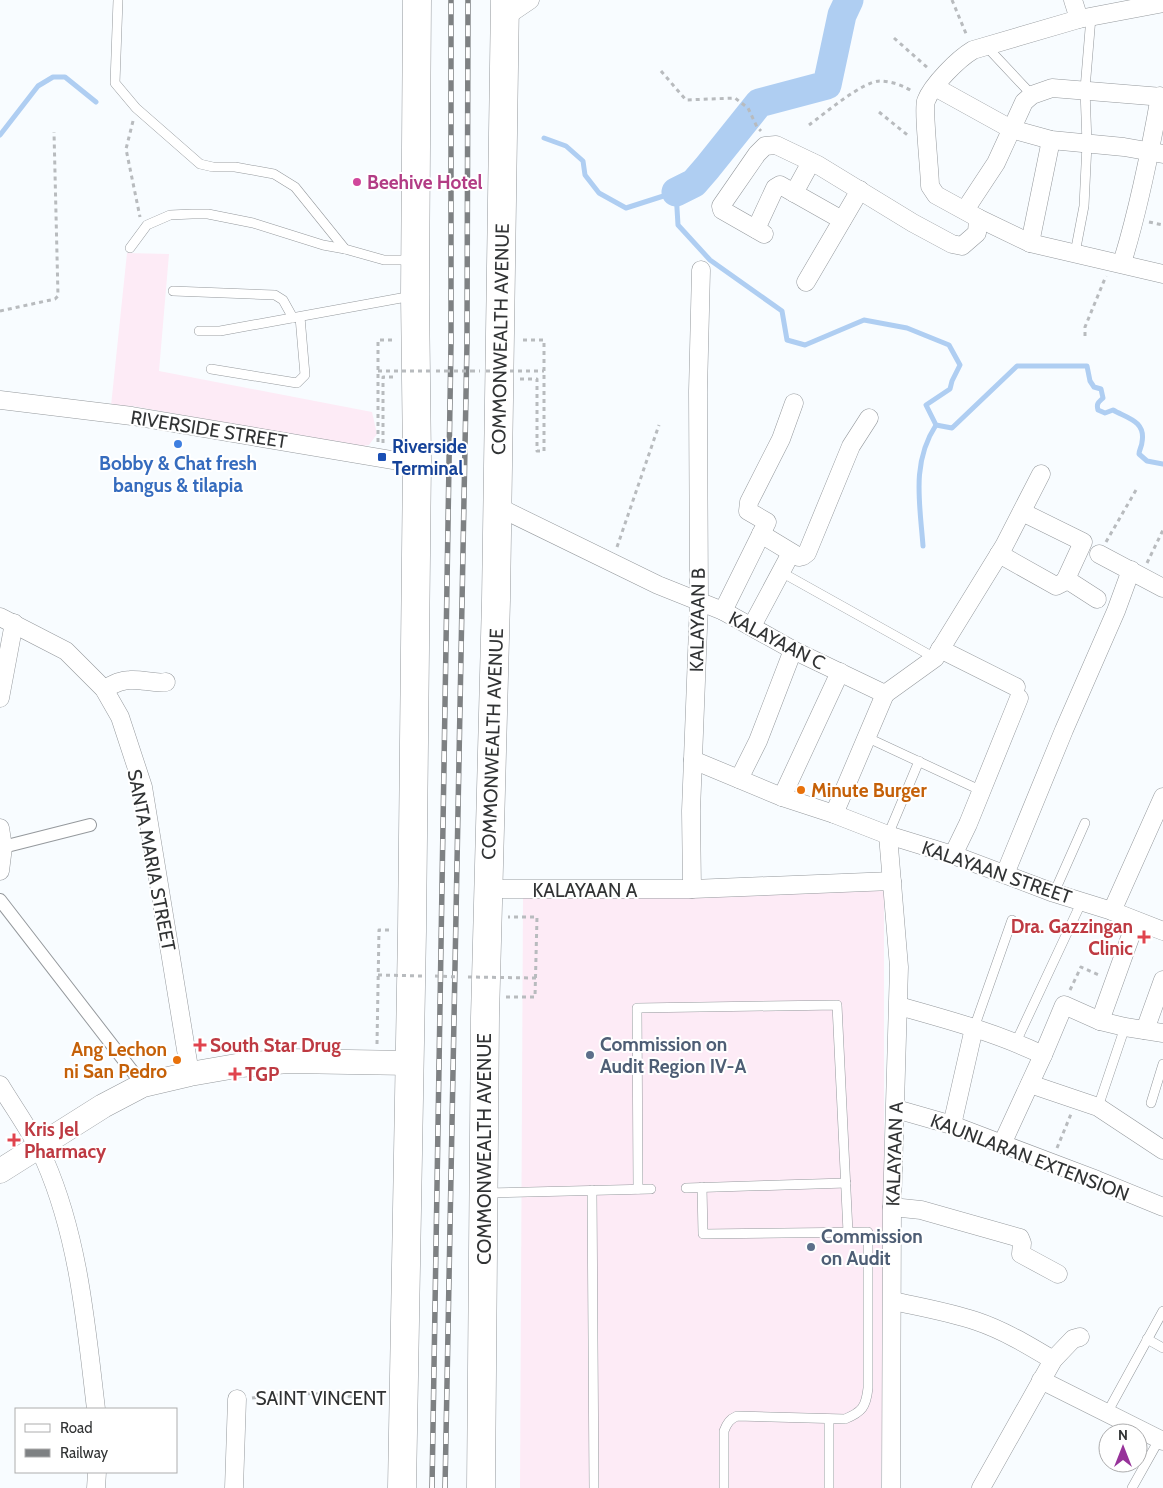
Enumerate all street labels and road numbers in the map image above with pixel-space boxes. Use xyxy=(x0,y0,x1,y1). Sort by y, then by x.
street label: COMMONWEALTH AVENUE xyxy=(487,223,514,455)
street label: RIVERSIDE STREET xyxy=(129,406,289,453)
street label: KALAYAAN B xyxy=(685,568,710,672)
street label: KALAYAAN C xyxy=(725,606,829,675)
street label: COMMONWEALTH AVENUE xyxy=(477,628,508,860)
street label: SANTA MARIA STREET xyxy=(123,767,180,953)
street label: KALAYAAN STREET xyxy=(919,836,1075,909)
street label: KALAYAAN A xyxy=(533,879,638,902)
street label: COMMONWEALTH AVENUE xyxy=(473,1033,496,1265)
street label: KALAYAAN A xyxy=(881,1101,908,1207)
street label: KAUNLARAN EXTENSION xyxy=(927,1109,1132,1206)
street label: SAINT VINCENT xyxy=(256,1387,386,1410)

